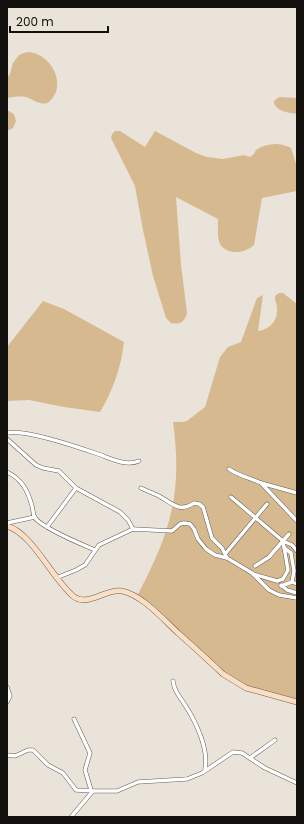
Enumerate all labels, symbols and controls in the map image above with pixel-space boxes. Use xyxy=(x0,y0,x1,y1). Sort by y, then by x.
scale bar xyxy=(10,8,108,34)
text: 200 m xyxy=(16,13,54,30)

